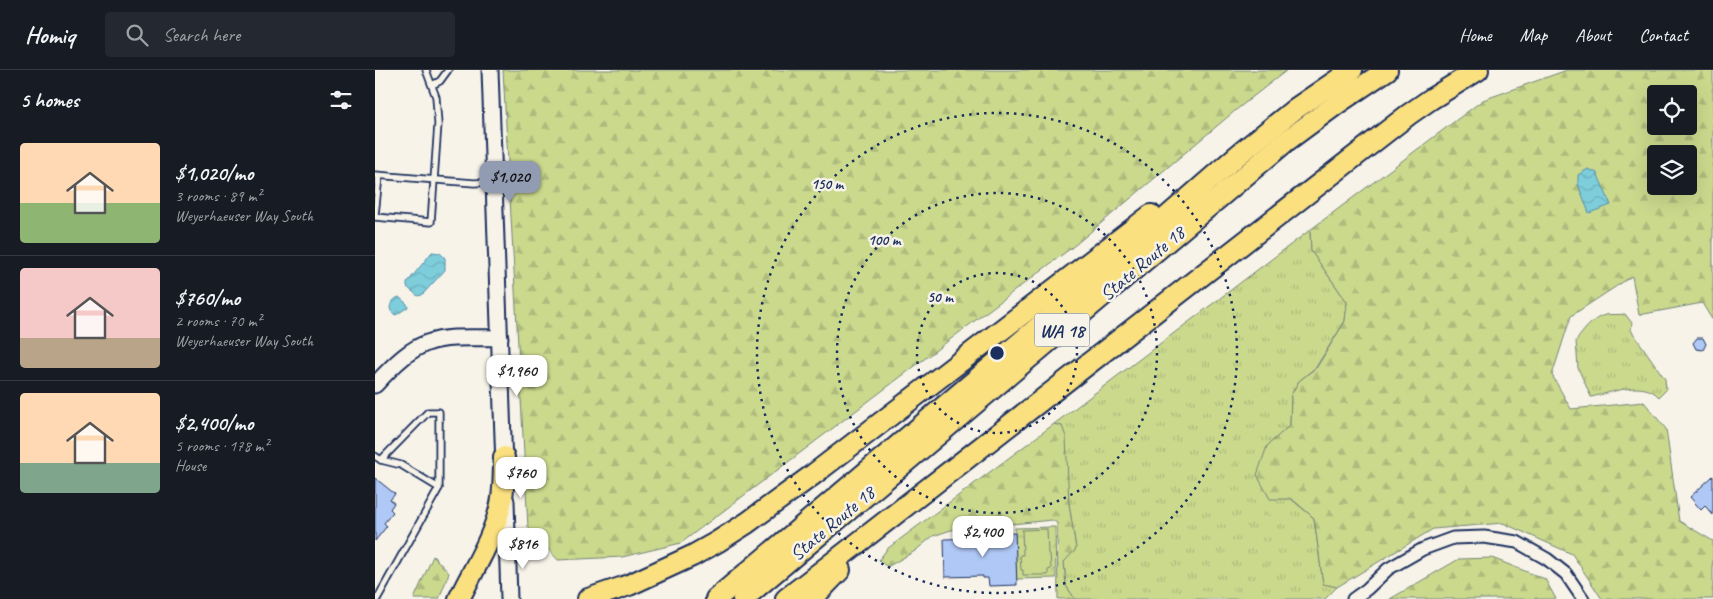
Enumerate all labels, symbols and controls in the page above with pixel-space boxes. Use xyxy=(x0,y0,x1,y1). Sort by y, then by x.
search box xyxy=(105,12,455,57)
text: Homiq xyxy=(25,20,75,50)
icon: search xyxy=(123,21,151,49)
text: Search here xyxy=(163,23,240,47)
text: Home xyxy=(1459,24,1492,46)
text: Map xyxy=(1520,24,1547,46)
text: About xyxy=(1575,24,1611,46)
text: Contact xyxy=(1639,24,1688,46)
map controls xyxy=(1647,85,1697,195)
button: locate xyxy=(1647,85,1697,135)
icon: filters xyxy=(327,86,355,114)
text: 5 homes xyxy=(20,87,79,113)
button: layers xyxy=(1647,145,1697,195)
text: $1,020/mo xyxy=(175,160,253,186)
pin: $1,020 xyxy=(469,160,551,203)
icon: home xyxy=(60,163,120,223)
text: $1,020 xyxy=(490,167,530,187)
text: 150 m xyxy=(811,175,845,194)
text: 3 rooms · 89 m² xyxy=(175,186,261,206)
text: Weyerhaeuser Way South xyxy=(175,206,313,226)
street label: State Route 18 xyxy=(1095,219,1192,306)
text: 100 m xyxy=(868,231,902,250)
text: $760/mo xyxy=(175,285,240,311)
icon: home xyxy=(60,288,120,348)
text: 50 m xyxy=(927,288,954,307)
text: 2 rooms · 70 m² xyxy=(175,311,261,331)
road number: WA 18 xyxy=(1035,314,1089,346)
text: Weyerhaeuser Way South xyxy=(175,331,313,351)
centre of rings xyxy=(988,344,1006,362)
pin: $1,960 xyxy=(476,354,558,397)
text: $1,960 xyxy=(497,361,537,381)
text: $2,400/mo xyxy=(175,410,253,436)
icon: home xyxy=(60,413,120,473)
text: 5 rooms · 178 m² xyxy=(175,436,269,456)
text: House xyxy=(175,456,206,476)
pin: $760 xyxy=(491,456,551,499)
text: $760 xyxy=(506,463,536,483)
street label: State Route 18 xyxy=(785,479,882,566)
pin: $2,400 xyxy=(942,516,1024,558)
text: $2,400 xyxy=(963,522,1003,542)
pin: $816 xyxy=(493,528,553,570)
text: $816 xyxy=(508,534,538,554)

